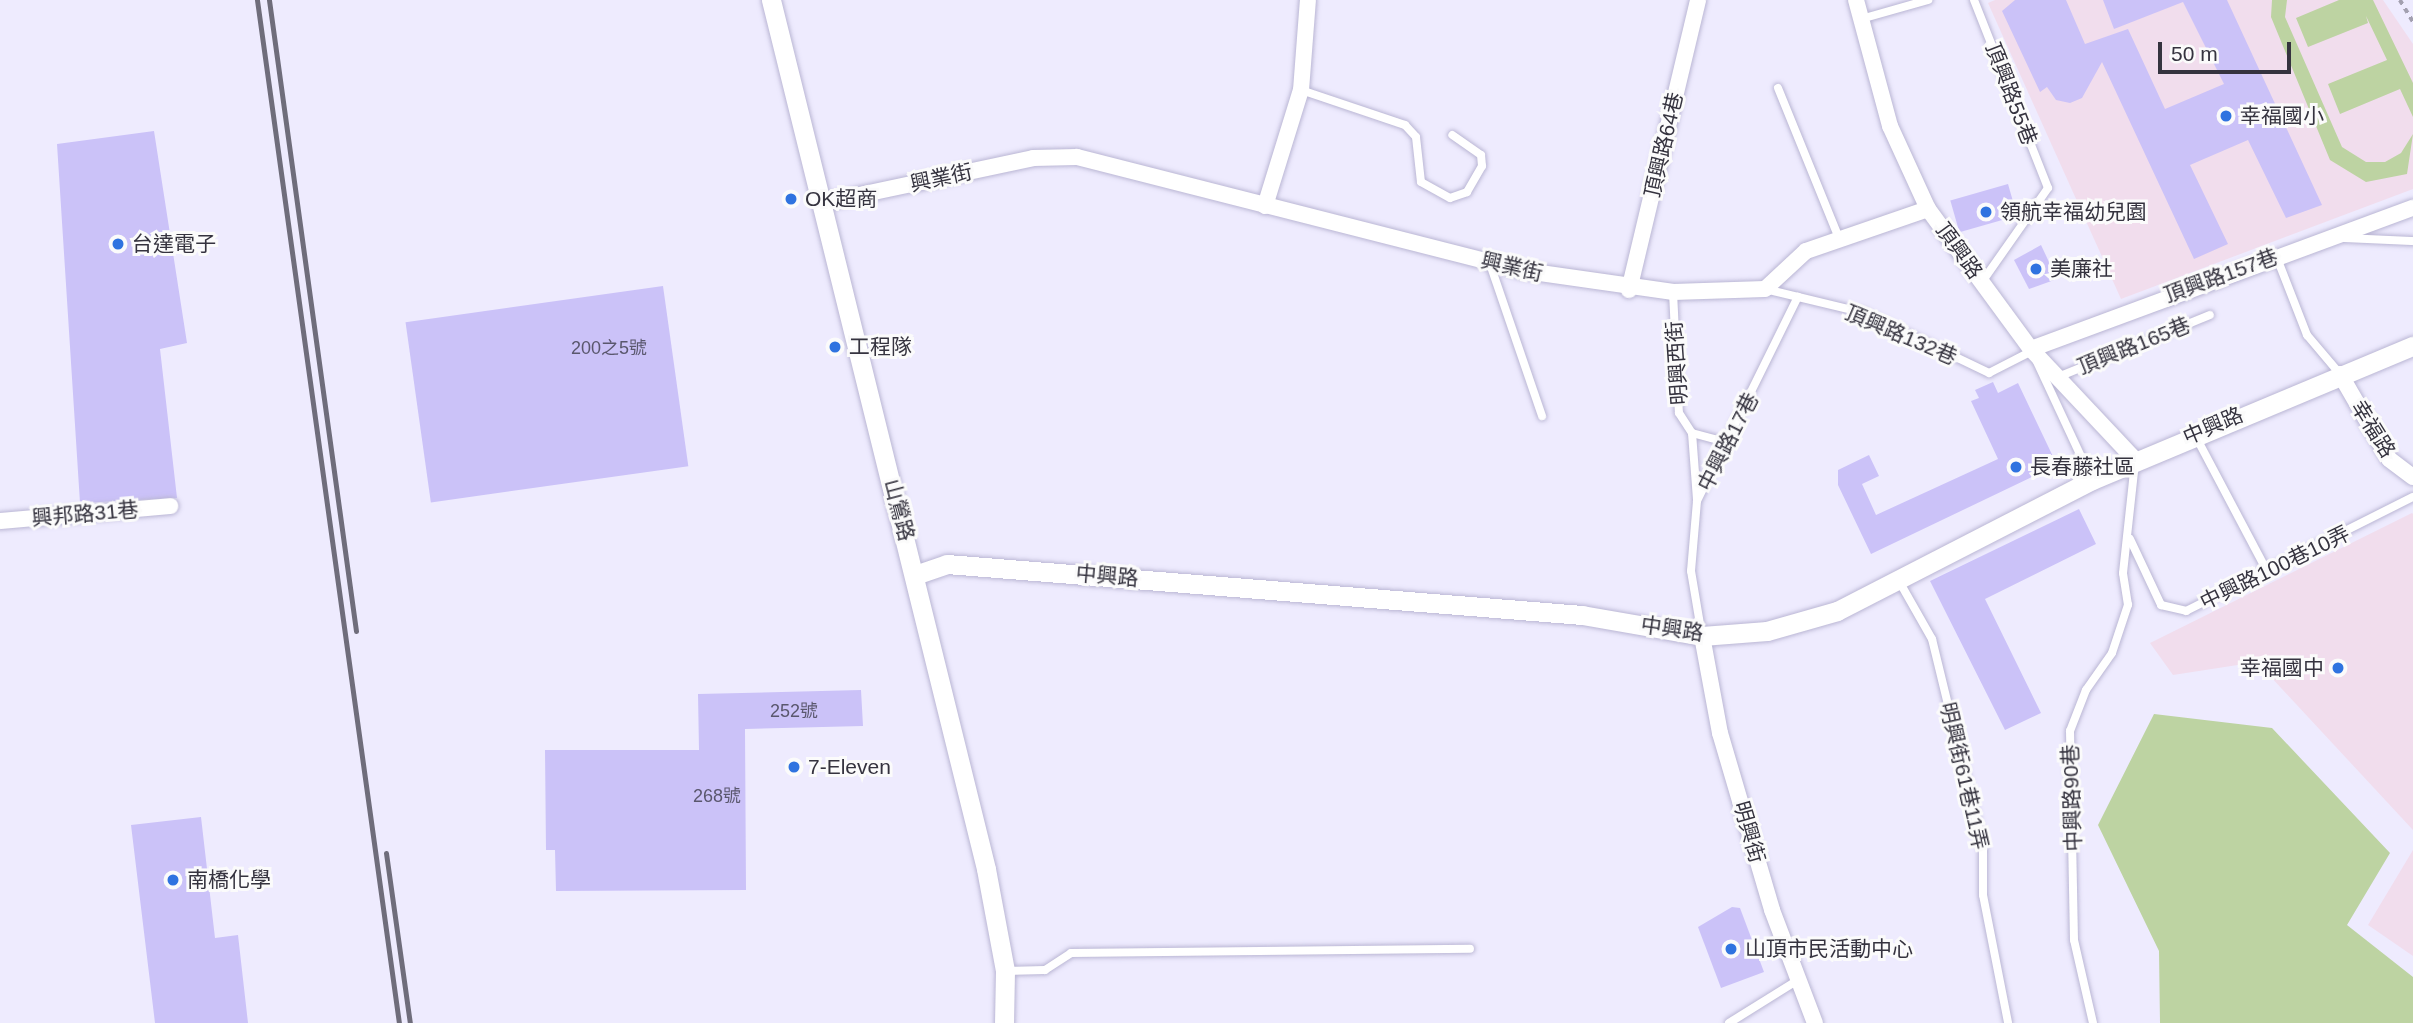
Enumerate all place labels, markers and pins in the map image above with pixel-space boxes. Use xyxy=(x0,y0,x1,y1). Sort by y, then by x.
place label: 幸福國小 xyxy=(2240,103,2324,129)
marker: 幸福國小 xyxy=(2218,108,2234,124)
place label: OK超商 xyxy=(805,186,877,212)
marker: OK超商 xyxy=(783,191,799,207)
place label: 領航幸福幼兒園 xyxy=(2000,199,2147,225)
marker: 領航幸福幼兒園 xyxy=(1978,204,1994,220)
place label: 台達電子 xyxy=(132,231,216,257)
marker: 台達電子 xyxy=(110,236,126,252)
place label: 美廉社 xyxy=(2050,256,2113,282)
marker: 美廉社 xyxy=(2028,261,2044,277)
place label: 工程隊 xyxy=(849,334,912,360)
marker: 工程隊 xyxy=(827,339,843,355)
place label: 長春藤社區 xyxy=(2030,454,2135,480)
marker: 長春藤社區 xyxy=(2008,459,2024,475)
place label: 幸福國中 xyxy=(2240,655,2324,681)
marker: 幸福國中 xyxy=(2330,660,2346,676)
place label: 7-Eleven xyxy=(808,754,891,780)
marker: 7-Eleven xyxy=(786,759,802,775)
place label: 南橋化學 xyxy=(187,867,271,893)
marker: 南橋化學 xyxy=(165,872,181,888)
place label: 山頂市民活動中心 xyxy=(1745,936,1913,962)
marker: 山頂市民活動中心 xyxy=(1723,941,1739,957)

